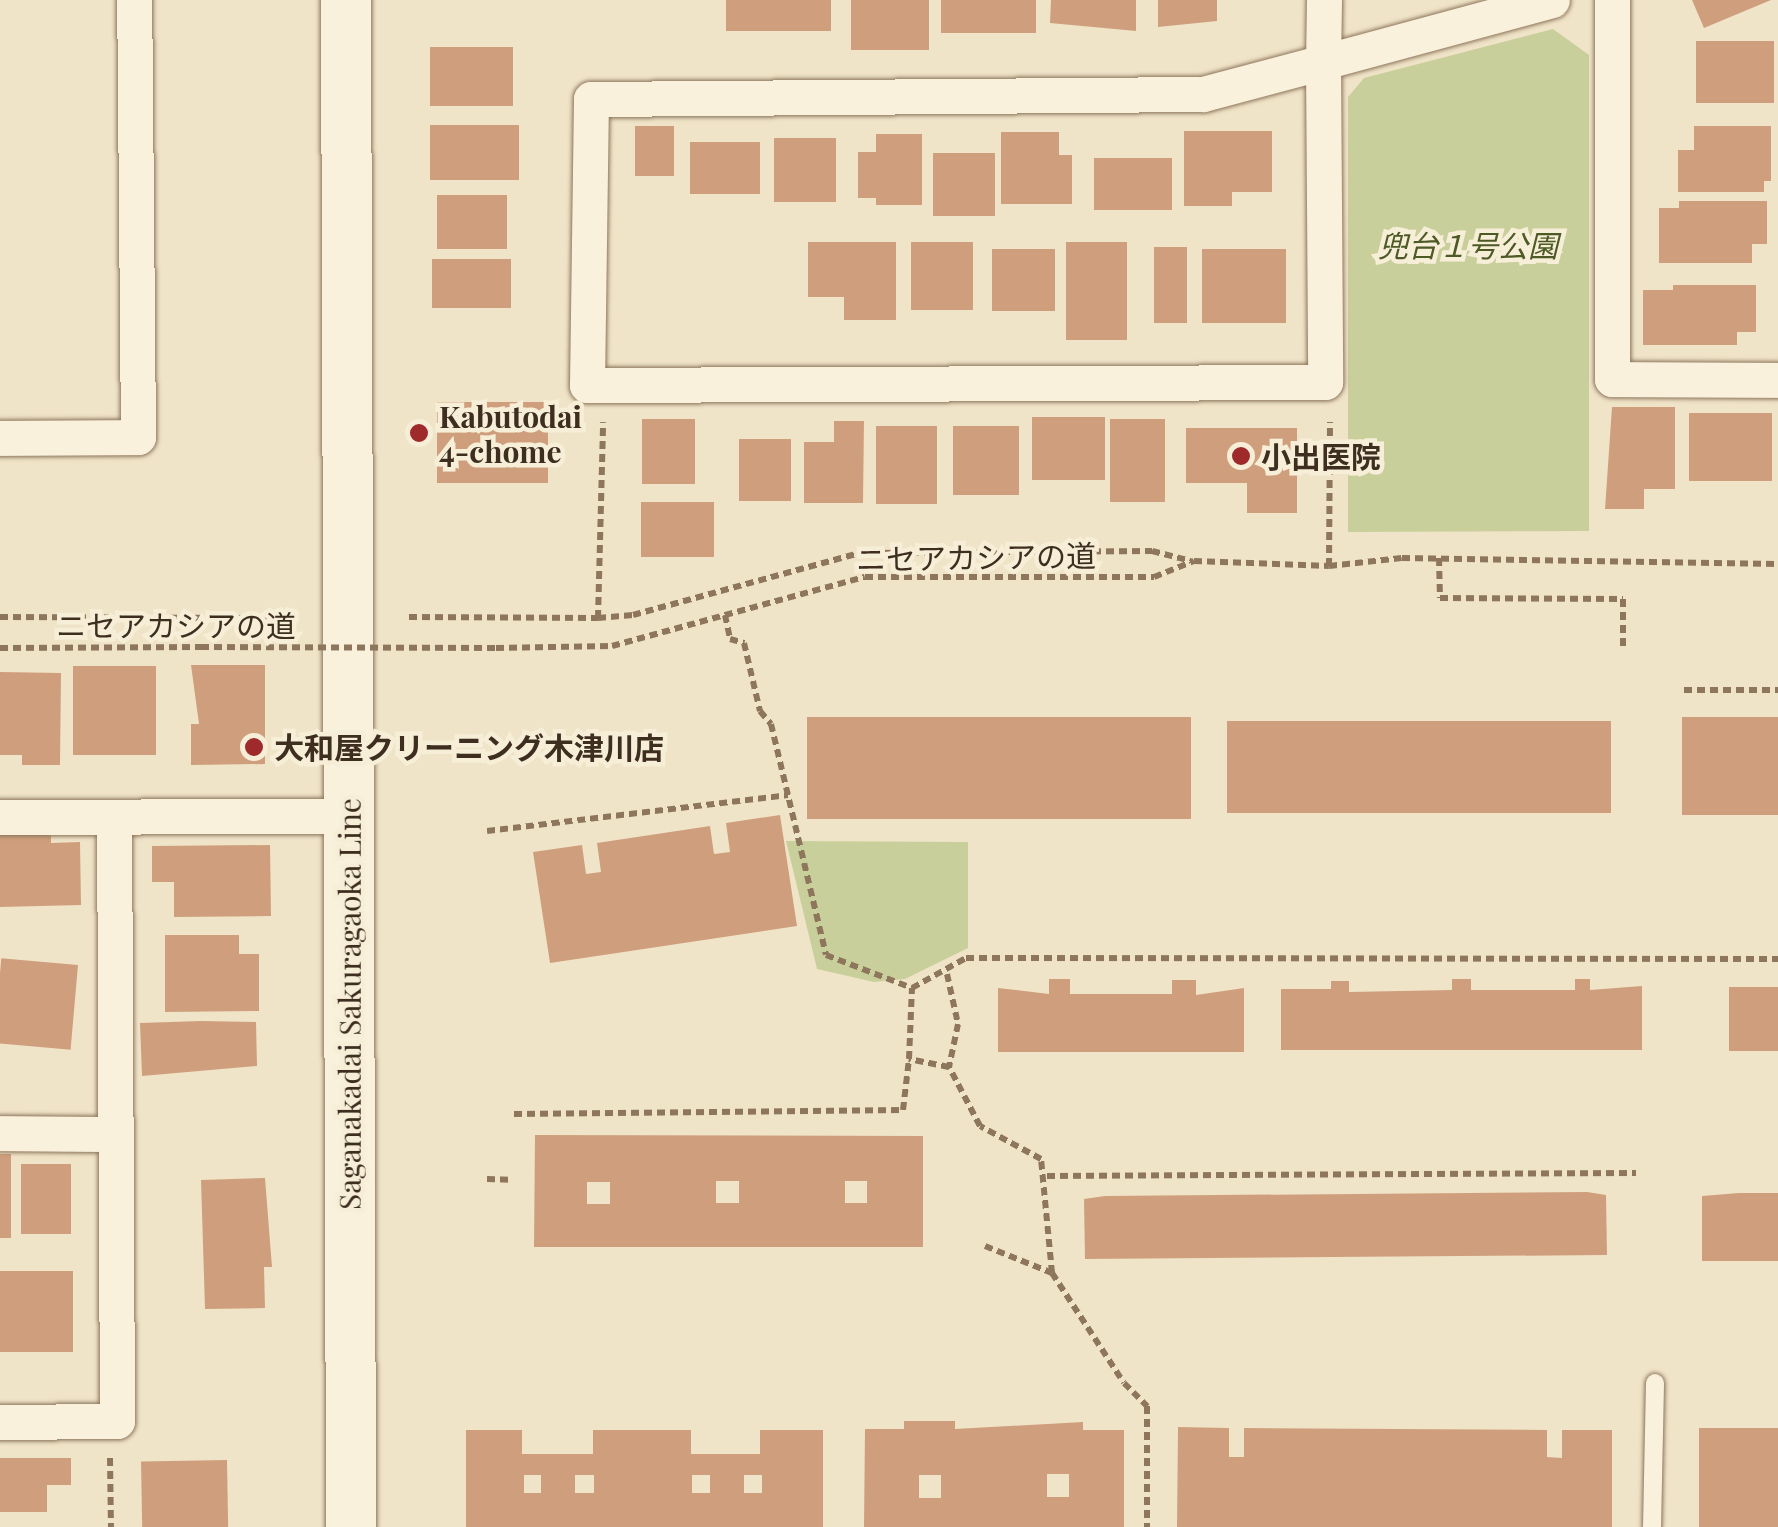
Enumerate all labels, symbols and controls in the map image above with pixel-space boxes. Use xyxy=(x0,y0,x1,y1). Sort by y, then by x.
park label: 兜台１号公園 xyxy=(1378,227,1558,263)
place label: Kabutodai 4-chome xyxy=(439,398,582,468)
marker: Kabutodai 4-chome xyxy=(408,422,430,444)
place label: 小出医院 xyxy=(1261,438,1381,474)
marker: 小出医院 xyxy=(1230,445,1252,467)
street label: ニセアカシアの道 xyxy=(856,537,1096,577)
street label: ニセアカシアの道 xyxy=(56,607,296,643)
place label: 大和屋クリーニング木津川店 xyxy=(274,729,664,765)
marker: 大和屋クリーニング木津川店 xyxy=(243,736,265,758)
street label: Saganakadai Sakuragaoka Line xyxy=(331,798,367,1210)

